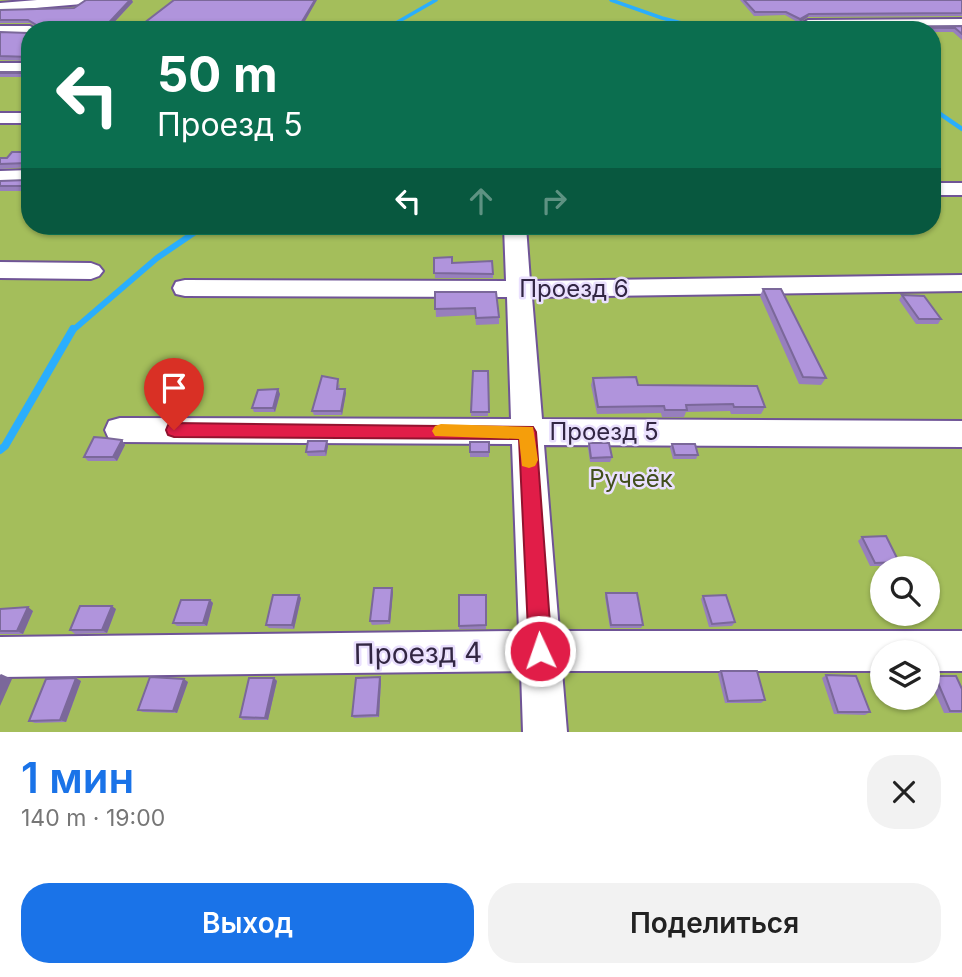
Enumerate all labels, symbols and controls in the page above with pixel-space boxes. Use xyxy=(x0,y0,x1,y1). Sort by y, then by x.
text: 50 m xyxy=(157,45,278,104)
icon: left xyxy=(42,49,133,140)
text: Проезд 5 xyxy=(157,105,303,144)
icon: left xyxy=(389,182,427,220)
icon: ahead xyxy=(462,182,500,220)
icon: right xyxy=(535,182,573,220)
street label: Проезд 6 xyxy=(519,274,629,303)
pin xyxy=(144,358,204,430)
icon: arrive xyxy=(155,369,193,407)
street label: Проезд 5 xyxy=(549,417,659,446)
park label: Ручеёк xyxy=(589,464,673,493)
map controls xyxy=(870,556,940,710)
button: search xyxy=(870,556,940,626)
position arrow xyxy=(503,614,577,688)
street label: Проезд 4 xyxy=(353,635,483,671)
button: layers xyxy=(870,640,940,710)
text: 1 мин xyxy=(21,752,134,803)
button: close xyxy=(867,755,941,829)
text: 140 m · 19:00 xyxy=(21,804,165,832)
button: Выход xyxy=(21,883,474,963)
button: Поделиться xyxy=(488,883,941,963)

